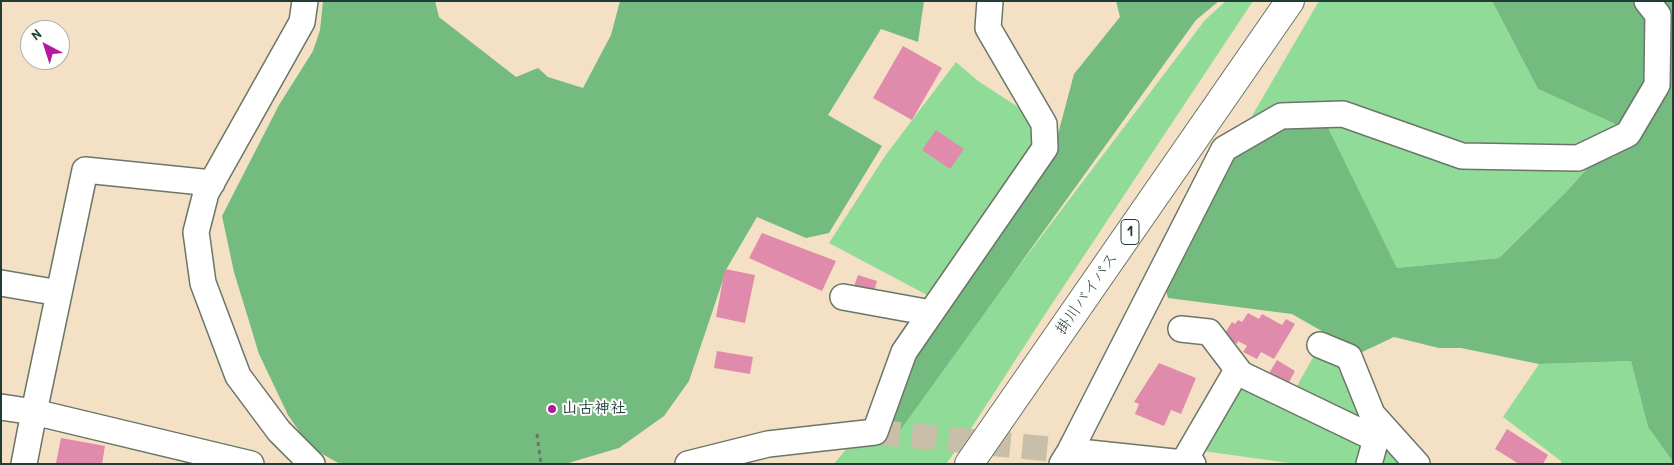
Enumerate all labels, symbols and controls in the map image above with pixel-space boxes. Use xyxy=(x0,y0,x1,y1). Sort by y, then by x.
north arrow xyxy=(20,20,70,70)
text: N xyxy=(27,24,45,44)
road number: 1 xyxy=(1121,220,1139,244)
street label: 掛川バイパス xyxy=(1052,249,1122,339)
place label: 山古神社 xyxy=(562,399,626,419)
marker: 山古神社 xyxy=(546,403,558,415)

